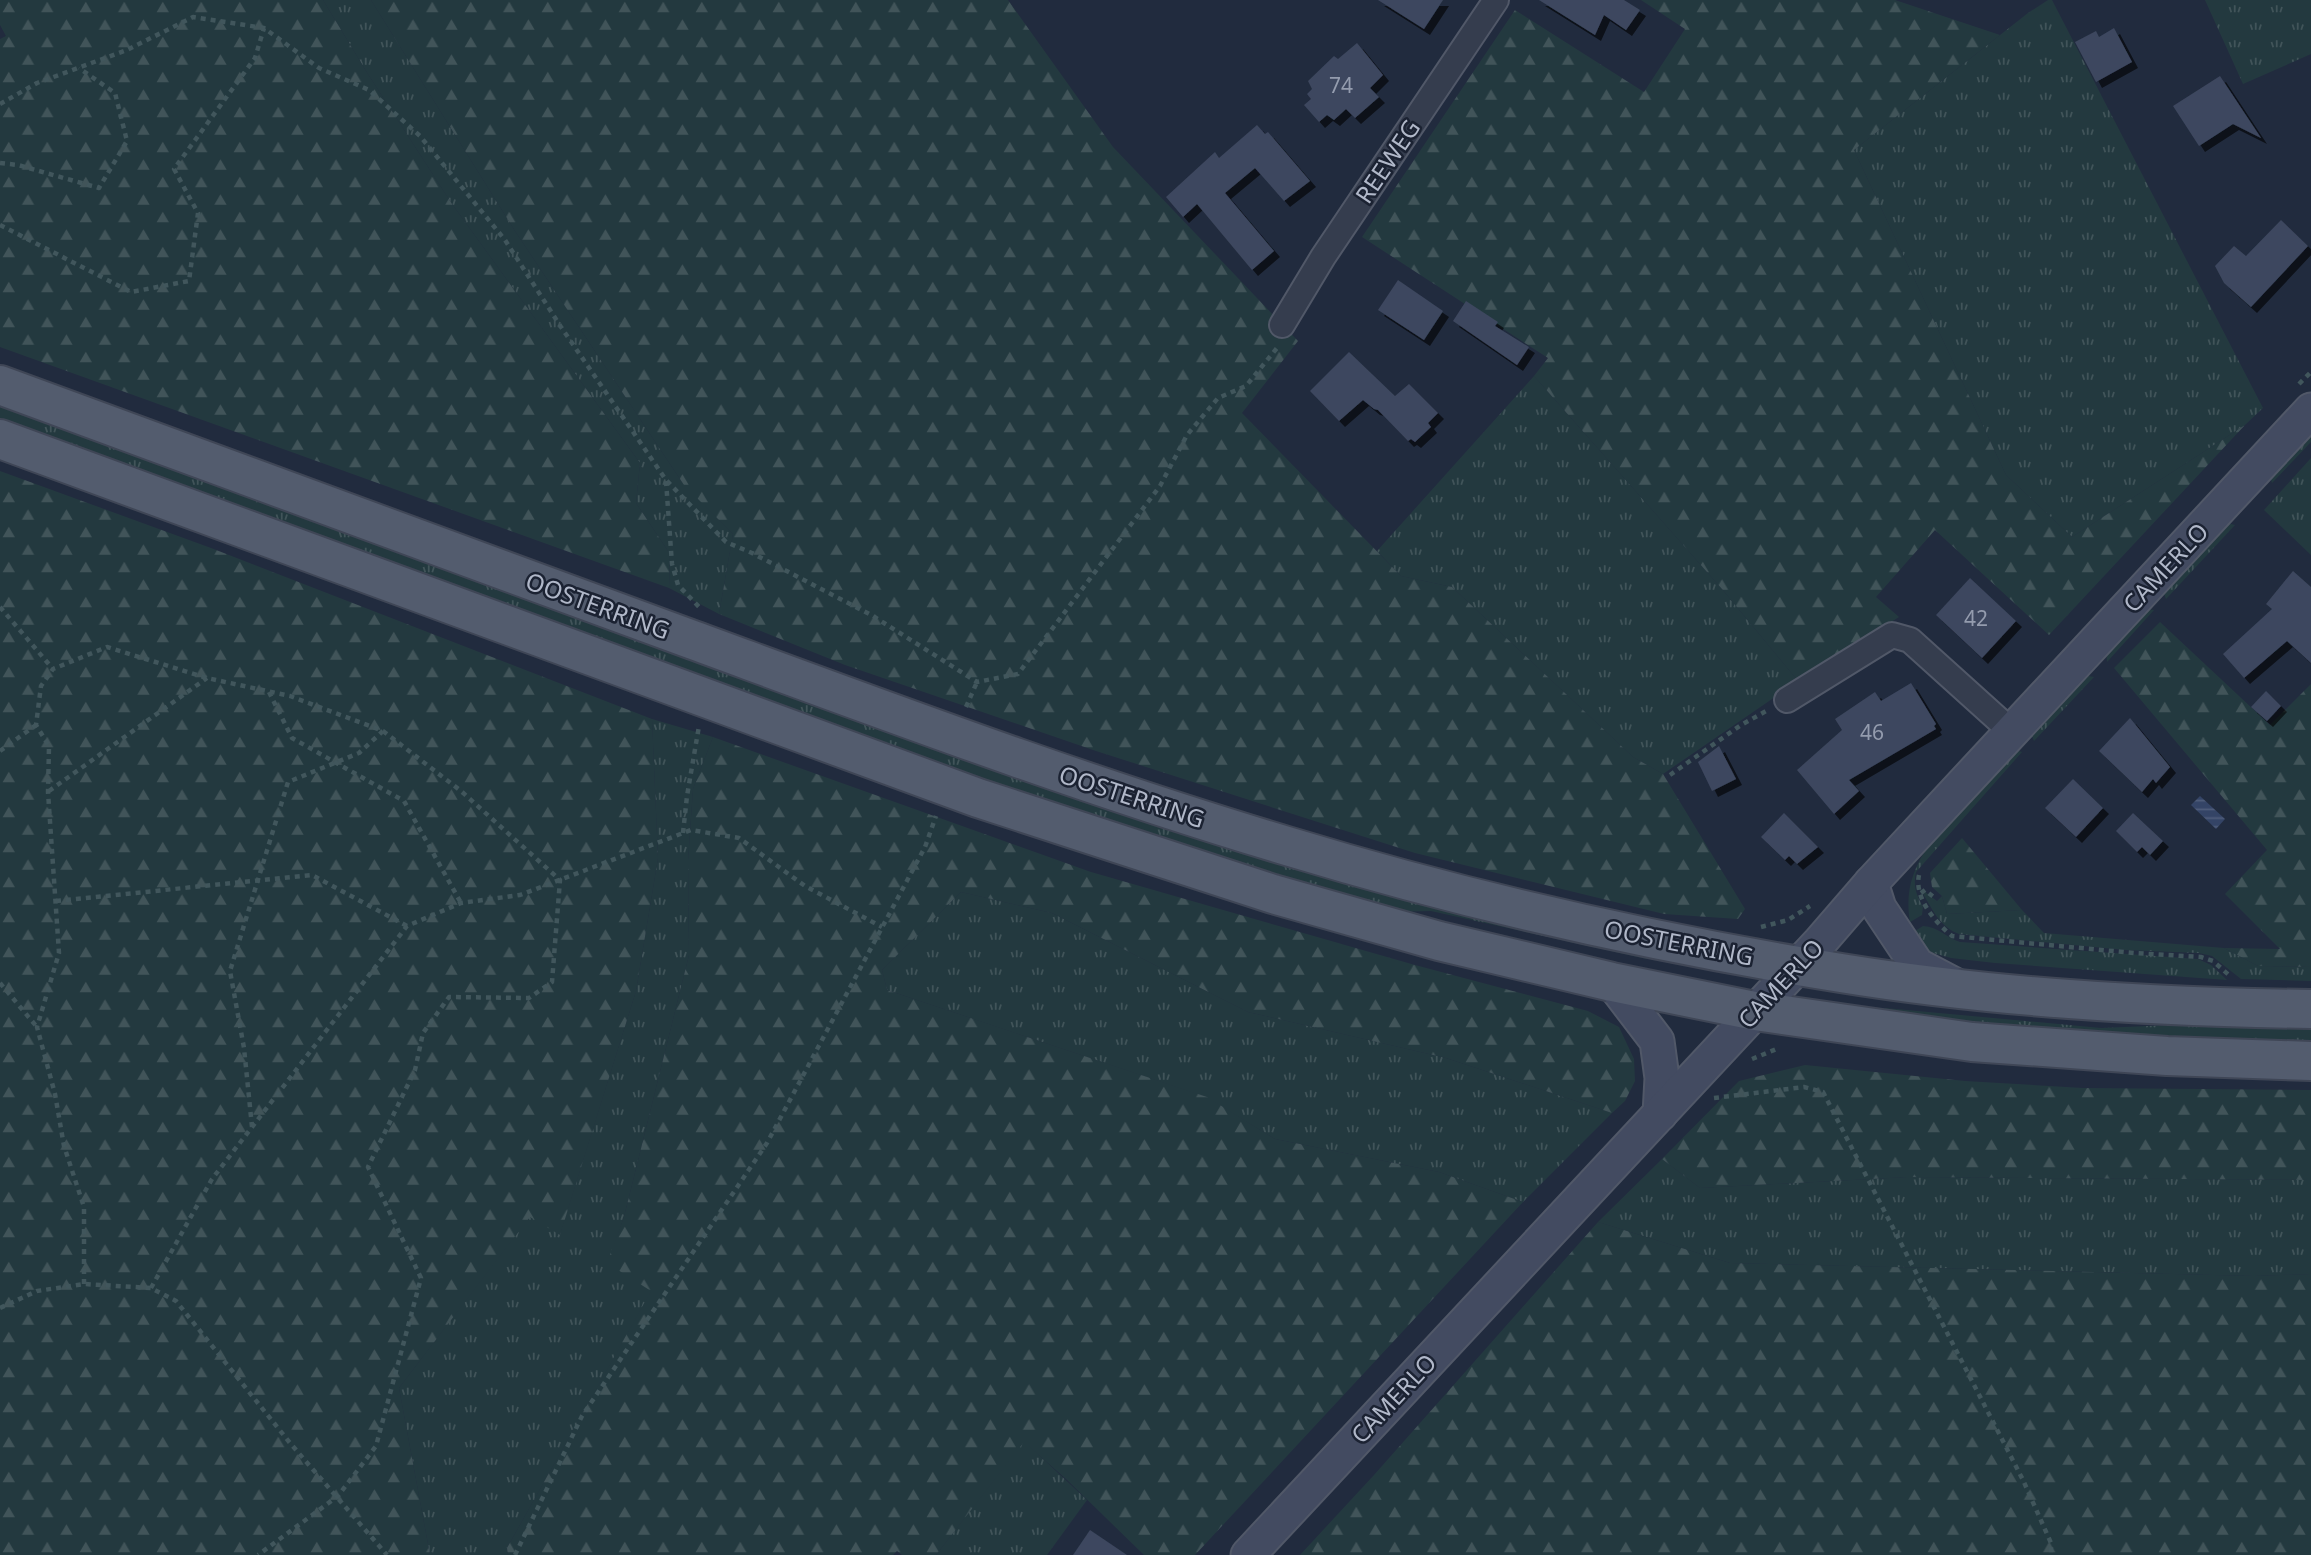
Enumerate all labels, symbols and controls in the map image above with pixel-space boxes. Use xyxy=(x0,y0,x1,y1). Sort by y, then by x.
house number: 74 xyxy=(1329,71,1353,99)
street label: REEWEG xyxy=(1347,112,1427,210)
street label: CAMERLO xyxy=(2115,515,2215,619)
street label: OOSTERRING xyxy=(521,564,675,646)
house number: 42 xyxy=(1964,604,1988,632)
house number: 46 xyxy=(1860,718,1884,746)
street label: OOSTERRING xyxy=(1055,757,1209,835)
street label: OOSTERRING xyxy=(1602,911,1756,973)
street label: CAMERLO xyxy=(1730,931,1830,1035)
street label: CAMERLO xyxy=(1343,1346,1443,1450)

